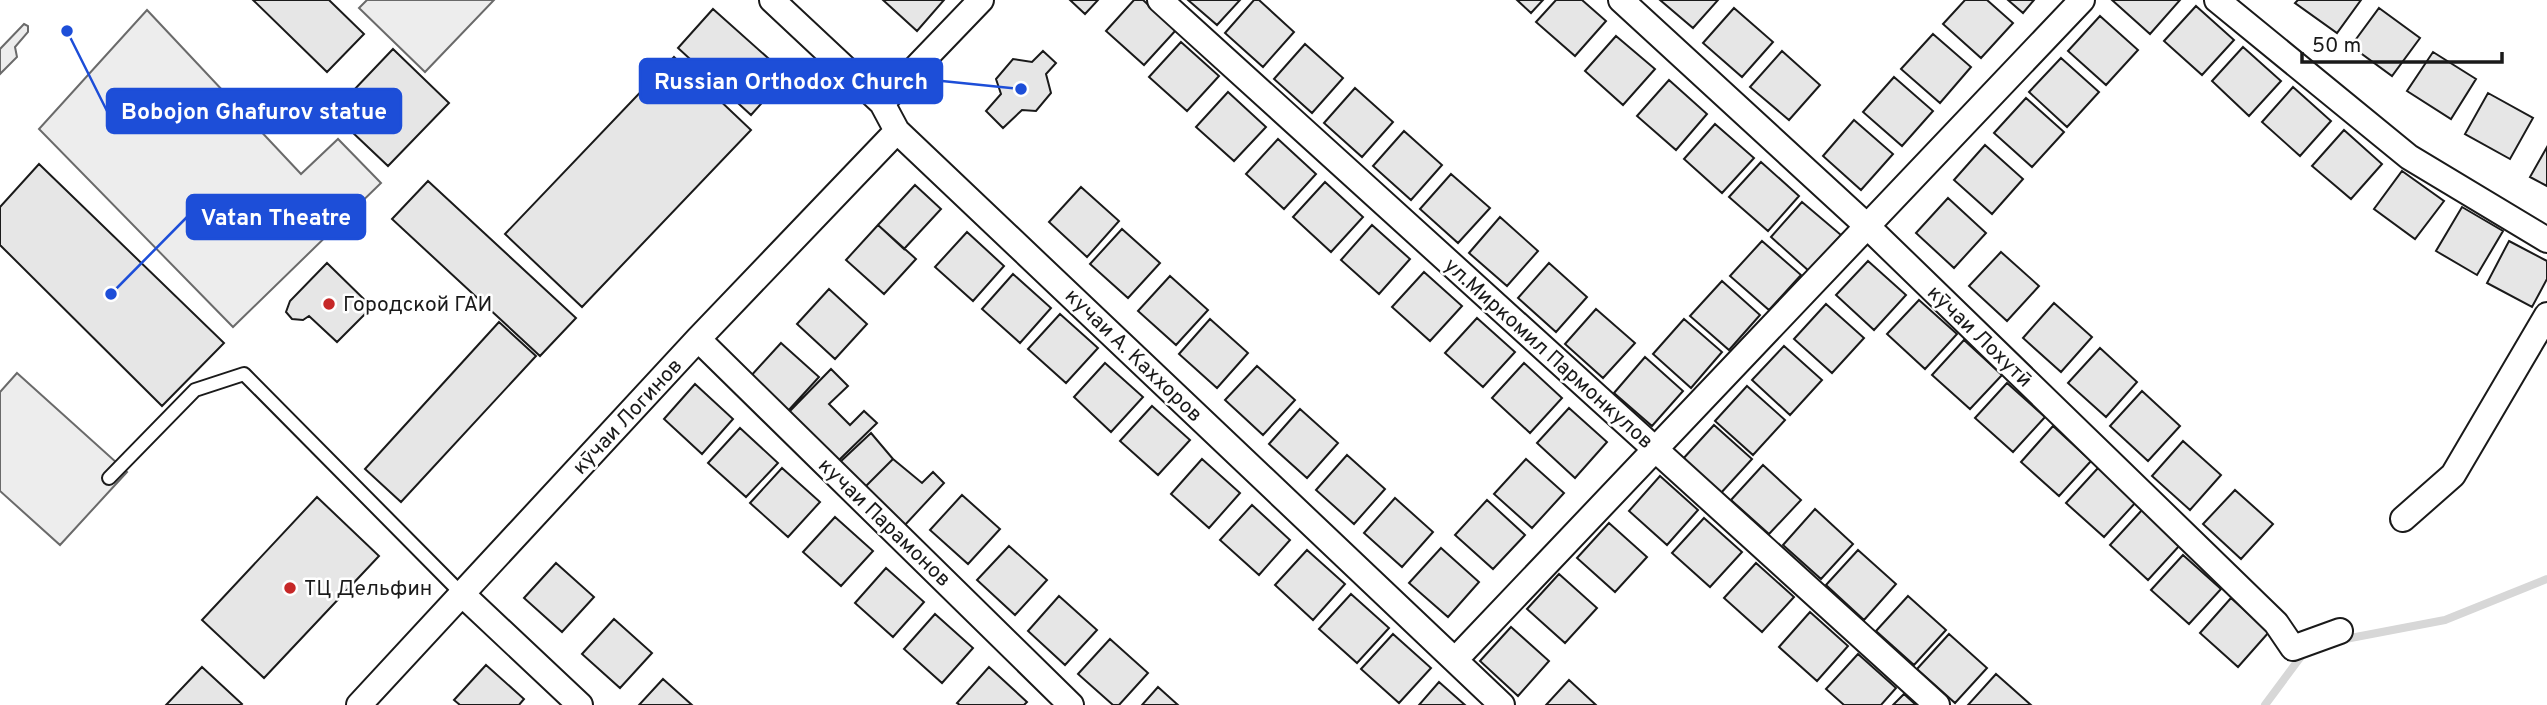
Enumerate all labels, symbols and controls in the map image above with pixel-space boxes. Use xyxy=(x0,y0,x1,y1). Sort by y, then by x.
scale bar xyxy=(2302,21,2502,65)
text: 50 m xyxy=(2312,33,2361,60)
callout: Russian Orthodox Church xyxy=(640,59,942,103)
text: Russian Orthodox Church xyxy=(654,69,928,98)
callout: Bobojon Ghafurov statue xyxy=(107,89,401,133)
text: Bobojon Ghafurov statue xyxy=(121,99,387,128)
callout: Vatan Theatre xyxy=(187,195,365,239)
text: Vatan Theatre xyxy=(201,205,351,234)
street label: ул.Миркомил Пармонкулов xyxy=(1438,253,1658,455)
street label: кӯчаи Лохутӣ xyxy=(1921,280,2037,394)
street label: кучаи А. Каххоров xyxy=(1058,283,1208,429)
place label: Городской ГАИ xyxy=(343,292,492,319)
marker: Городской ГАИ xyxy=(321,296,337,312)
street label: кӯчаи Логинов xyxy=(567,353,689,481)
street label: кучаи Парамонов xyxy=(812,453,956,593)
place label: ТЦ Дельфин xyxy=(304,576,432,603)
marker: ТЦ Дельфин xyxy=(282,580,298,596)

